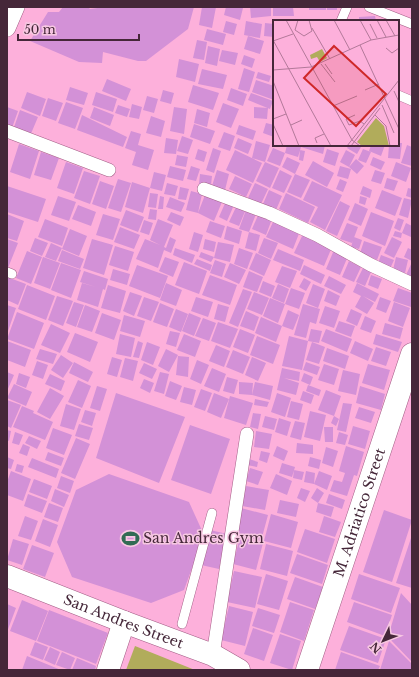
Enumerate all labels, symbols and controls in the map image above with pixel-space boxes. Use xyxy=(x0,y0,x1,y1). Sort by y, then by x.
scale bar xyxy=(18,16,139,42)
inset map xyxy=(273,20,399,146)
text: 50 m xyxy=(24,22,56,37)
street label: M. Adriatico Street xyxy=(330,445,389,579)
sports icon: San Andres Gym xyxy=(120,528,140,548)
place label: San Andres Gym xyxy=(143,529,264,547)
street label: San Andres Street xyxy=(61,590,187,653)
north arrow xyxy=(363,621,403,661)
text: N xyxy=(367,639,384,656)

